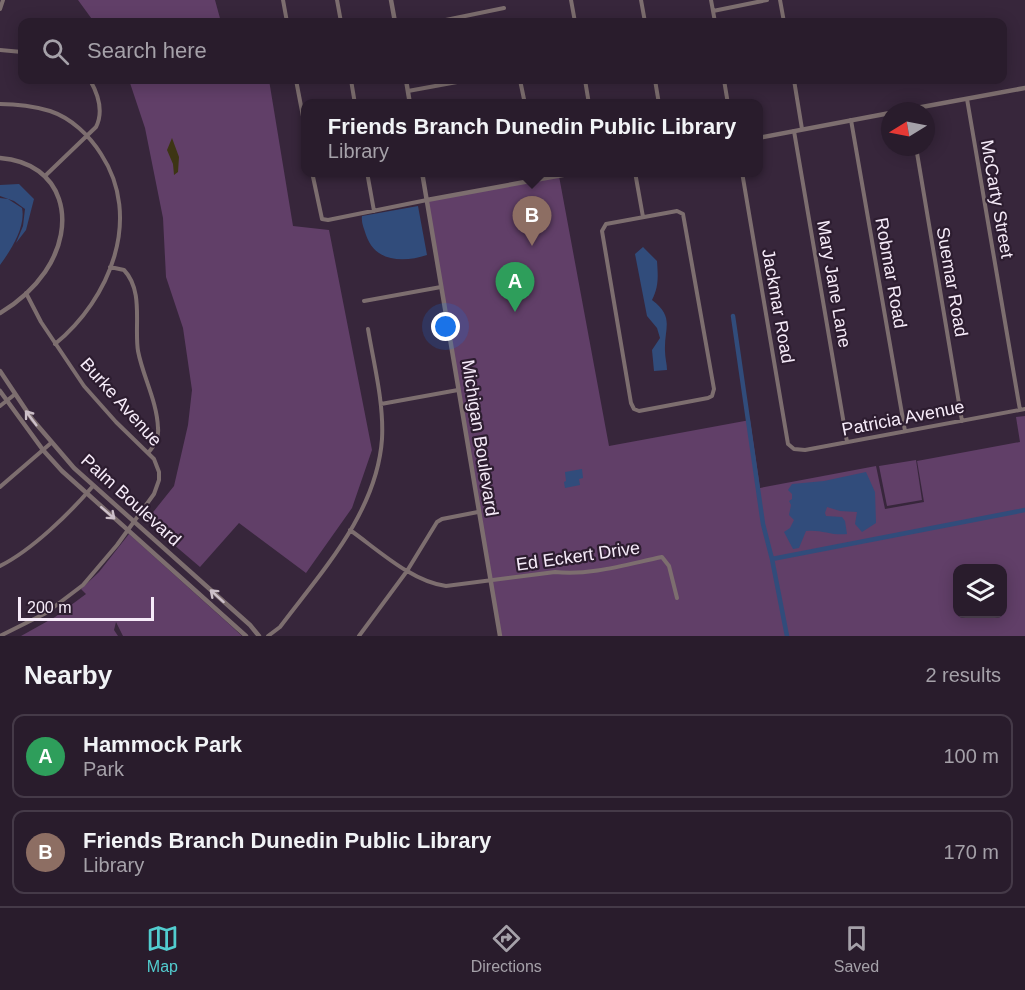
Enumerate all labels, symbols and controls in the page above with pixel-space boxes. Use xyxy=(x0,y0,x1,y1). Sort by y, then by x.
search box xyxy=(18,18,1007,84)
icon: search xyxy=(39,35,72,68)
text: Search here xyxy=(87,38,207,63)
popup xyxy=(301,99,763,177)
north arrow xyxy=(881,102,935,156)
text: Friends Branch Dunedin Public Library xyxy=(328,114,736,139)
street label: McCarty Street xyxy=(977,138,1017,260)
text: Library xyxy=(328,140,389,162)
pin: B xyxy=(512,196,552,246)
street label: Robmar Road xyxy=(871,216,911,330)
street label: Mary Jane Lane xyxy=(813,219,855,349)
street label: Suemar Road xyxy=(933,226,971,338)
street label: Jackmar Road xyxy=(758,247,798,365)
pin: A xyxy=(496,262,534,312)
your location xyxy=(431,312,460,341)
street label: Burke Avenue xyxy=(76,354,166,450)
street label: Michigan Boulevard xyxy=(458,358,502,518)
street label: Patricia Avenue xyxy=(840,396,966,440)
one-way arrow xyxy=(25,410,37,426)
street label: Palm Boulevard xyxy=(77,450,185,550)
one-way arrow xyxy=(100,506,115,520)
street label: Ed Eckert Drive xyxy=(515,537,641,575)
map controls xyxy=(953,564,1007,618)
button: layers xyxy=(953,564,1007,618)
one-way arrow xyxy=(210,589,225,603)
scale bar xyxy=(18,594,154,622)
text: 200 m xyxy=(27,599,71,616)
text: Nearby xyxy=(24,660,112,690)
text: 2 results xyxy=(925,664,1001,686)
text: Hammock Park xyxy=(83,732,242,757)
text: A xyxy=(38,745,53,767)
text: 100 m xyxy=(943,745,999,767)
text: Park xyxy=(83,758,124,780)
text: Friends Branch Dunedin Public Library xyxy=(83,828,491,853)
text: B xyxy=(38,841,53,863)
text: 170 m xyxy=(943,841,999,863)
text: Library xyxy=(83,854,144,876)
tab: Map xyxy=(146,922,179,976)
tab: Directions xyxy=(471,922,542,976)
tab: Saved xyxy=(834,922,879,976)

